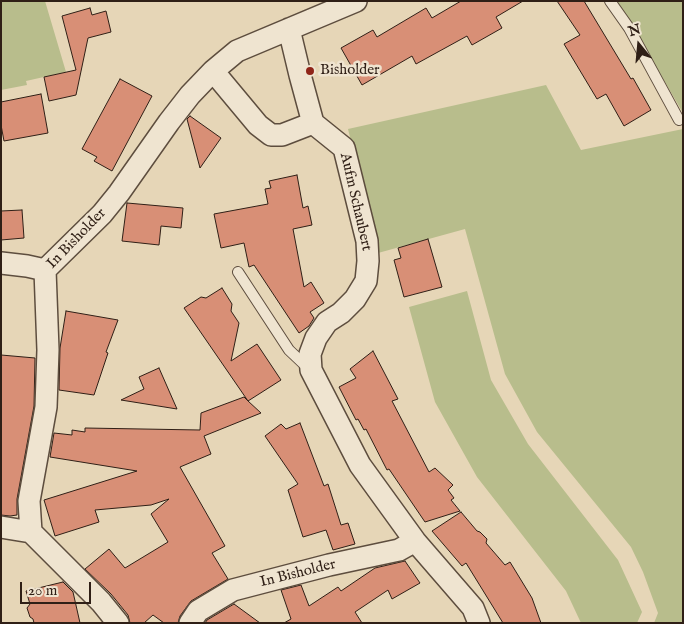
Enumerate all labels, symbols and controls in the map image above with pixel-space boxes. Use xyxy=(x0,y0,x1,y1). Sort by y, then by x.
north arrow xyxy=(614,20,664,70)
text: N xyxy=(626,20,643,41)
place label: Bisholder xyxy=(320,62,380,80)
marker: Bisholder xyxy=(304,65,316,77)
street label: Aufm Schaubert xyxy=(335,151,375,253)
street label: In Bisholder xyxy=(44,205,110,273)
street label: In Bisholder xyxy=(258,556,338,592)
scale bar xyxy=(22,572,94,604)
text: 20 m xyxy=(28,581,57,600)

